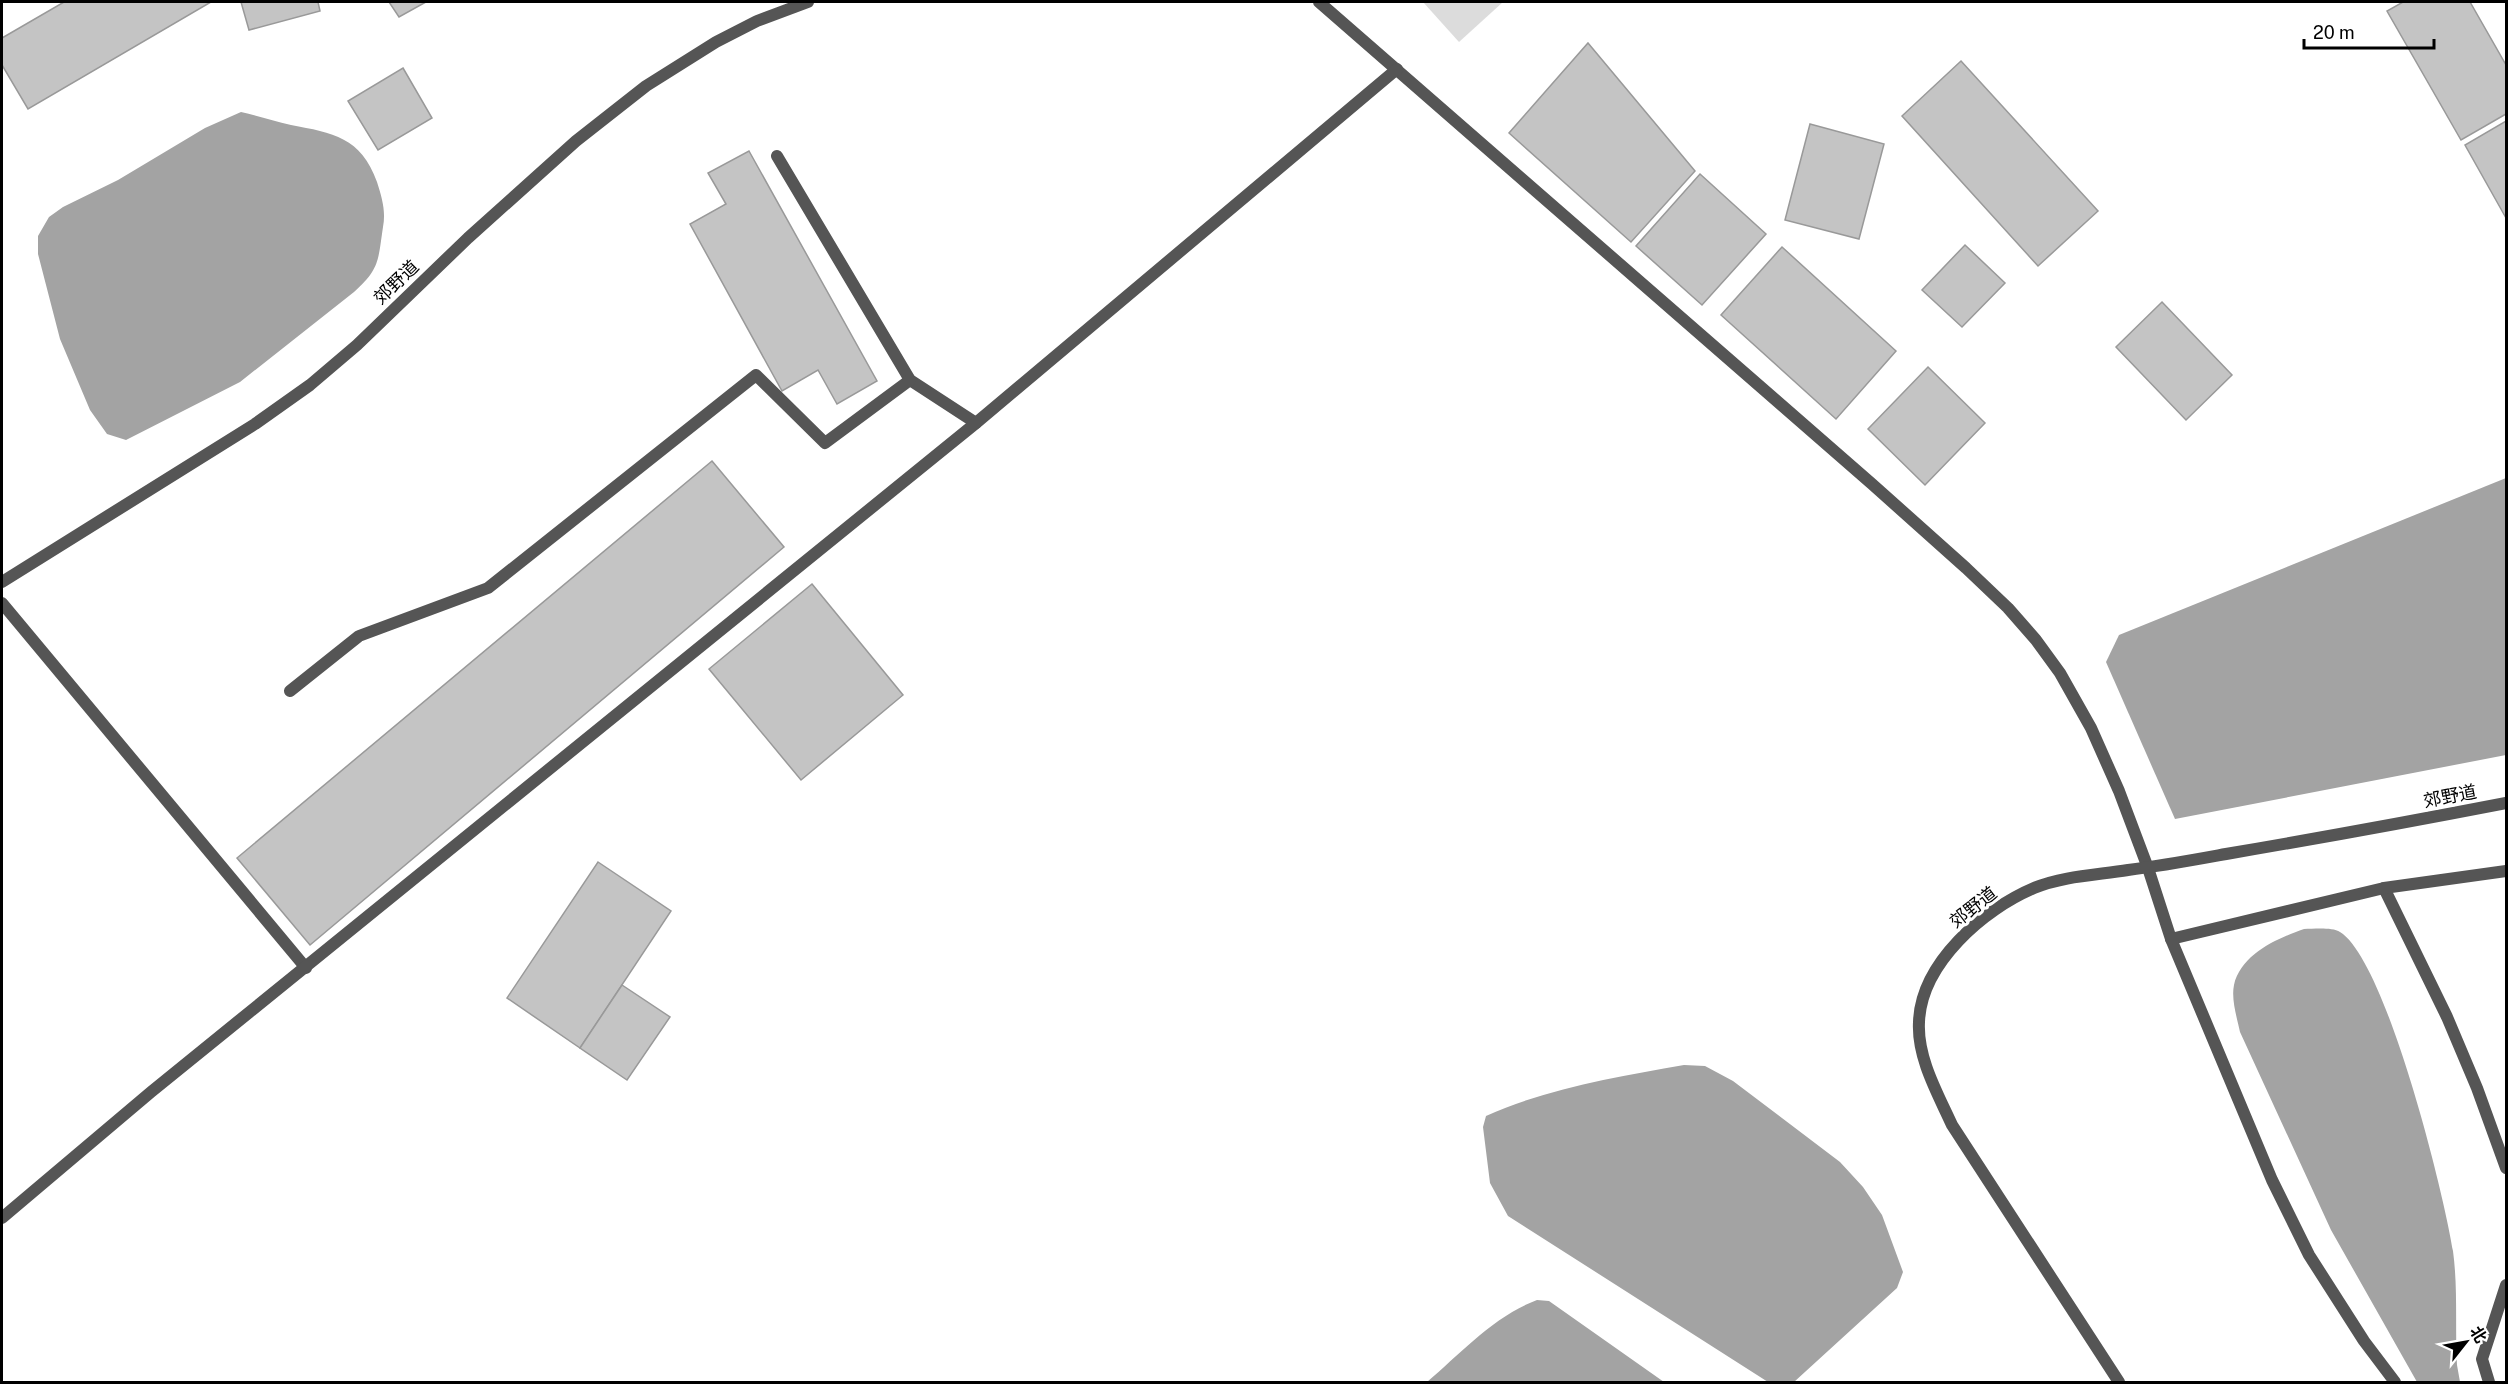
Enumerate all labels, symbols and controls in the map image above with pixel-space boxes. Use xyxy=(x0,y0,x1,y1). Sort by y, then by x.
scale bar xyxy=(2304,12,2434,50)
text: 20 m xyxy=(2313,22,2355,43)
street label: 郊野道 xyxy=(369,256,423,308)
street label: 郊野道 xyxy=(2421,781,2479,811)
street label: 郊野道 xyxy=(1945,882,2001,932)
north arrow xyxy=(2436,1312,2496,1372)
text: 北 xyxy=(2466,1323,2491,1346)

